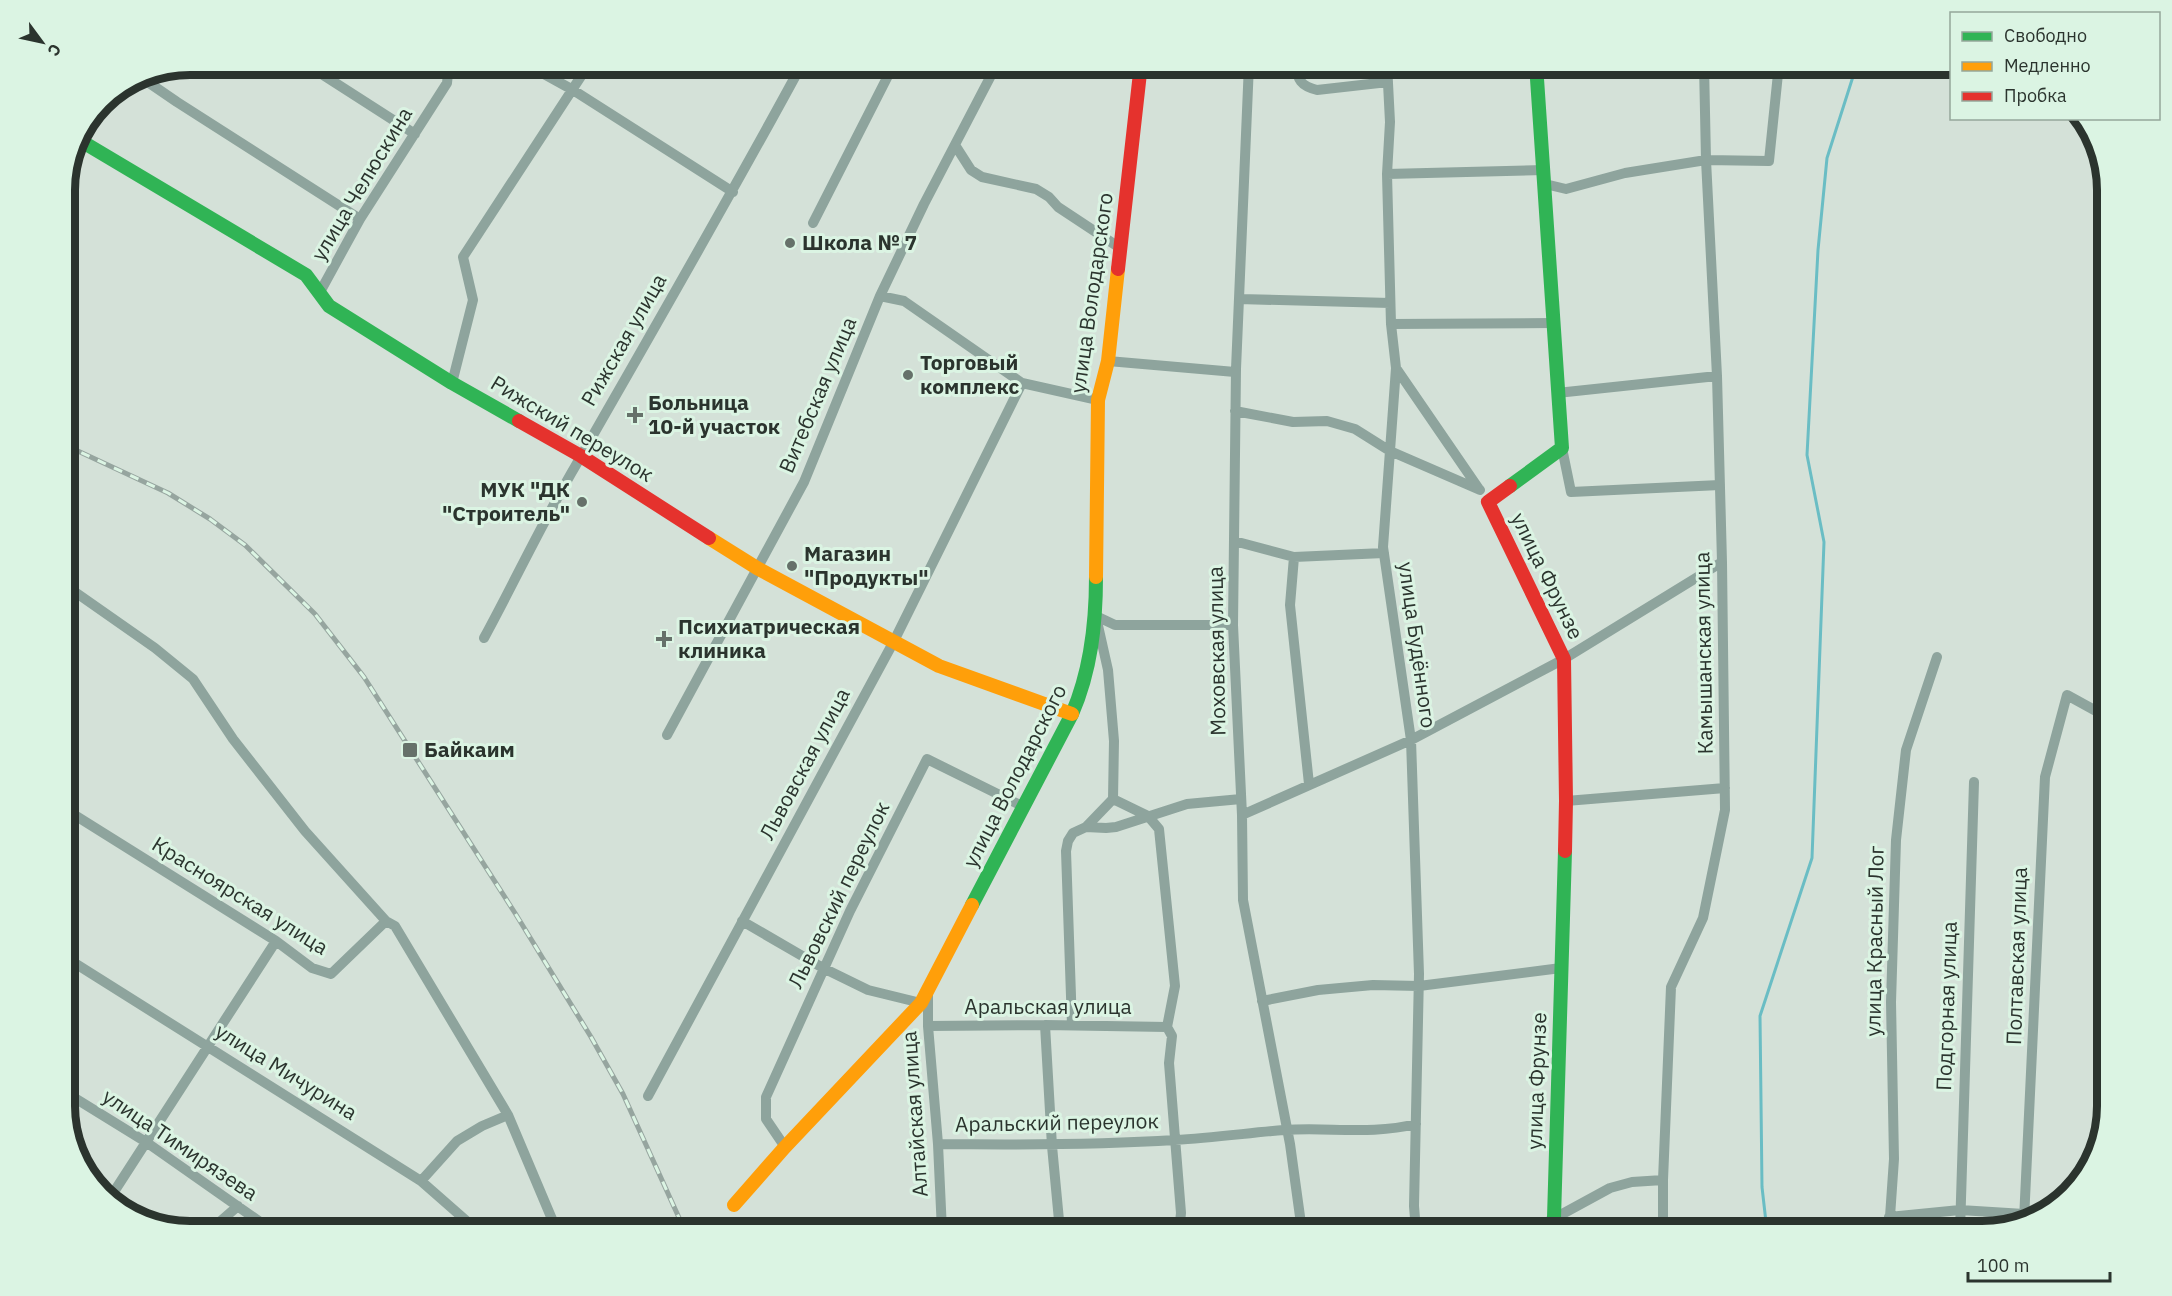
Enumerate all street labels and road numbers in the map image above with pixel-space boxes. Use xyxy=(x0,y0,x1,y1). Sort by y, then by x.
street label: улица Челюскина xyxy=(304,101,418,265)
street label: улица Володарского xyxy=(1063,191,1119,395)
street label: Рижская улица xyxy=(574,268,672,411)
street label: Витебская улица xyxy=(772,312,863,477)
street label: Рижский переулок xyxy=(486,368,659,488)
street label: улица Фрунзе xyxy=(1505,507,1591,644)
street label: Камышанская улица xyxy=(1687,551,1719,755)
street label: улица Будённого xyxy=(1392,560,1444,730)
street label: Моховская улица xyxy=(1201,566,1231,736)
street label: улица Володарского xyxy=(956,679,1072,872)
street label: Львовская улица xyxy=(752,683,856,844)
street label: Львовский переулок xyxy=(781,796,896,993)
street label: Красноярская улица xyxy=(147,830,334,961)
street label: улица Красный Лог xyxy=(1858,845,1890,1037)
street label: Полтавская улица xyxy=(1999,866,2033,1045)
street label: Подгорная улица xyxy=(1929,921,1963,1091)
street label: Аральская улица xyxy=(964,992,1132,1020)
street label: улица Фрунзе xyxy=(1520,1012,1552,1150)
street label: улица Мичурина xyxy=(210,1016,363,1126)
street label: Алтайская улица xyxy=(894,1030,934,1198)
street label: улица Тимирязева xyxy=(97,1082,264,1207)
street label: Аральский переулок xyxy=(955,1106,1159,1138)

